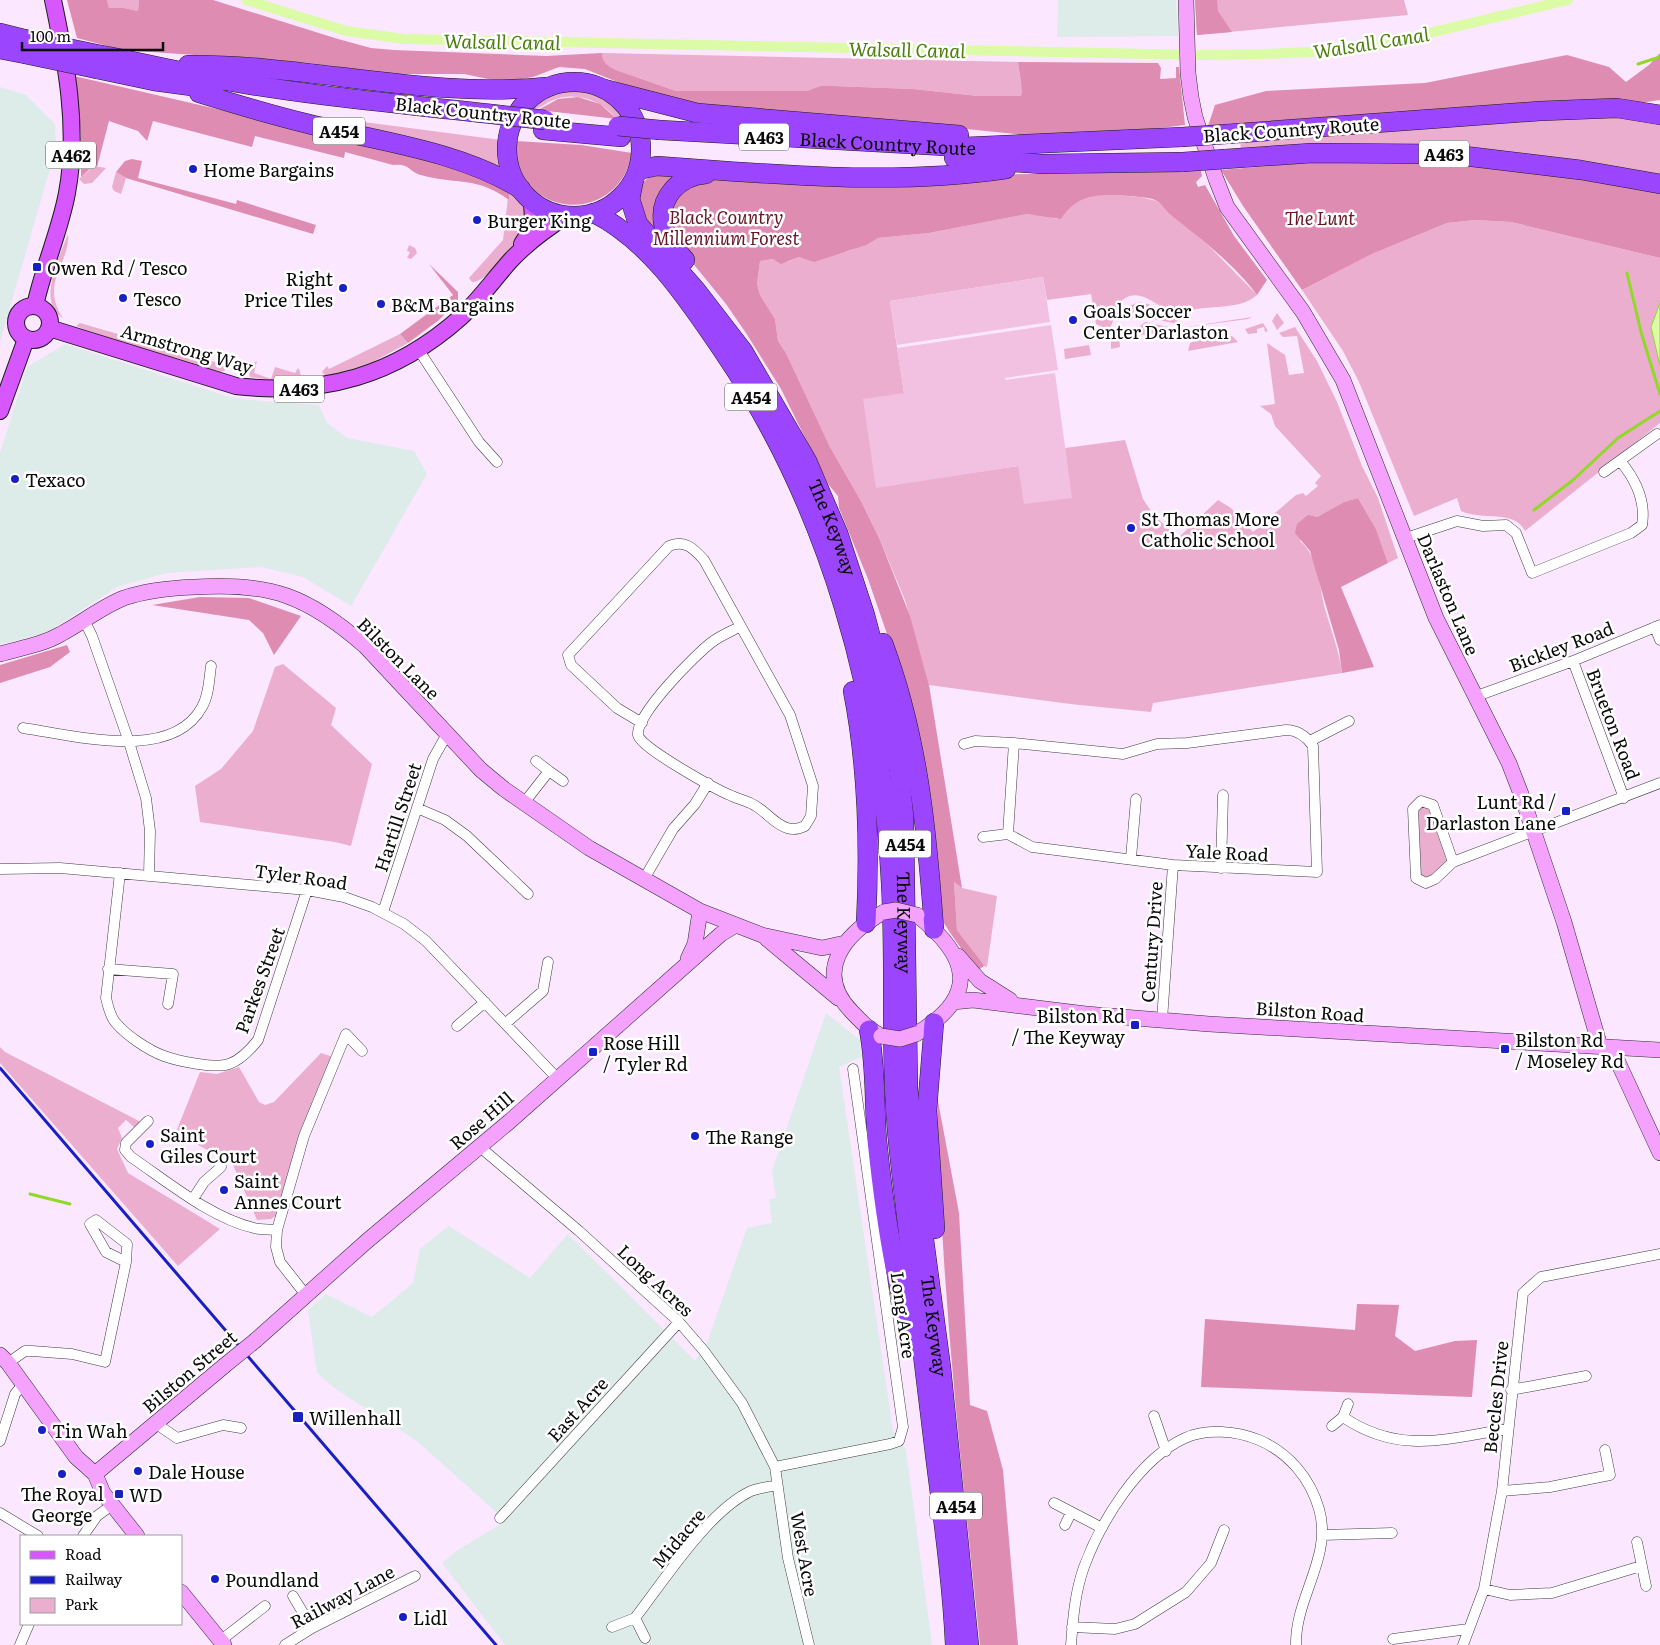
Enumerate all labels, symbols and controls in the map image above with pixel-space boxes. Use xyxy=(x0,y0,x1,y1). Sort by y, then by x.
water label: Walsall Canal xyxy=(1311,19,1432,65)
scale bar xyxy=(22,20,164,52)
text: 100 m xyxy=(30,24,71,47)
water label: Walsall Canal xyxy=(443,26,561,56)
water label: Walsall Canal xyxy=(848,34,966,64)
street label: Black Country Route xyxy=(394,89,572,135)
street label: Black Country Route xyxy=(1202,109,1380,149)
road number: A454 xyxy=(313,118,365,144)
road number: A463 xyxy=(739,124,789,150)
street label: Black Country Route xyxy=(799,124,976,161)
road number: A463 xyxy=(1419,140,1469,168)
road number: A462 xyxy=(46,142,96,168)
place label: Home Bargains xyxy=(203,156,334,183)
marker: Home Bargains xyxy=(187,163,199,175)
park label: Black Country Millennium Forest xyxy=(652,203,800,251)
park label: The Lunt xyxy=(1285,204,1355,231)
place label: Burger King xyxy=(487,207,592,234)
marker: Burger King xyxy=(471,214,483,226)
place label: Owen Rd / Tesco xyxy=(47,254,188,281)
marker: Owen Rd / Tesco xyxy=(31,261,43,273)
place label: Right Price Tiles xyxy=(244,265,334,313)
marker: Right Price Tiles xyxy=(337,282,349,294)
place label: Tesco xyxy=(133,285,182,312)
place label: B&M Bargains xyxy=(391,291,514,318)
marker: Tesco xyxy=(117,292,129,304)
place label: Goals Soccer Center Darlaston xyxy=(1083,297,1229,345)
marker: B&M Bargains xyxy=(375,298,387,310)
marker: Goals Soccer Center Darlaston xyxy=(1067,314,1079,326)
street label: Armstrong Way xyxy=(118,316,257,380)
road number: A463 xyxy=(274,376,324,402)
road number: A454 xyxy=(725,384,777,411)
place label: Texaco xyxy=(25,466,86,493)
marker: Texaco xyxy=(9,473,21,485)
street label: The Keyway xyxy=(803,474,865,580)
place label: St Thomas More Catholic School xyxy=(1141,505,1279,553)
marker: St Thomas More Catholic School xyxy=(1125,522,1137,534)
street label: Darlaston Lane xyxy=(1411,529,1487,659)
street label: Bilston Lane xyxy=(352,611,446,705)
street label: Bickley Road xyxy=(1505,614,1617,678)
street label: Brueton Road xyxy=(1580,664,1648,784)
street label: Hartill Street xyxy=(367,758,428,875)
place label: Lunt Rd / Darlaston Lane xyxy=(1426,788,1556,836)
marker: Lunt Rd / Darlaston Lane xyxy=(1560,805,1572,817)
road number: A454 xyxy=(879,831,931,858)
street label: Yale Road xyxy=(1185,836,1269,868)
street label: Tyler Road xyxy=(253,856,349,896)
street label: The Keyway xyxy=(891,871,920,974)
street label: Century Drive xyxy=(1133,881,1169,1003)
street label: Parkes Street xyxy=(227,922,291,1037)
street label: Bilston Road xyxy=(1255,994,1365,1028)
place label: Bilston Rd / The Keyway xyxy=(1012,1002,1126,1050)
marker: Bilston Rd / The Keyway xyxy=(1129,1019,1141,1031)
place label: Bilston Rd / Moseley Rd xyxy=(1515,1026,1624,1074)
place label: Rose Hill / Tyler Rd xyxy=(603,1029,688,1077)
marker: Bilston Rd / Moseley Rd xyxy=(1499,1043,1511,1055)
marker: Rose Hill / Tyler Rd xyxy=(587,1046,599,1058)
street label: Rose Hill xyxy=(443,1085,519,1155)
place label: Saint Giles Court xyxy=(160,1121,257,1169)
place label: The Range xyxy=(705,1123,793,1150)
marker: The Range xyxy=(689,1130,701,1142)
marker: Saint Giles Court xyxy=(144,1138,156,1150)
place label: Saint Annes Court xyxy=(234,1167,342,1215)
marker: Saint Annes Court xyxy=(218,1184,230,1196)
street label: Long Acres xyxy=(612,1238,700,1322)
street label: Long Acre xyxy=(885,1270,923,1360)
street label: The Keyway xyxy=(915,1273,955,1378)
street label: Bilston Street xyxy=(136,1323,243,1419)
street label: Beccles Drive xyxy=(1476,1339,1514,1455)
street label: East Acre xyxy=(540,1370,614,1448)
place label: Willenhall xyxy=(309,1404,401,1431)
marker: Willenhall xyxy=(291,1410,305,1424)
place label: Tin Wah xyxy=(52,1417,128,1444)
marker: Tin Wah xyxy=(36,1424,48,1436)
place label: Dale House xyxy=(148,1458,245,1485)
marker: Dale House xyxy=(132,1465,144,1477)
marker: The Royal George xyxy=(56,1468,68,1480)
place label: The Royal George xyxy=(20,1480,104,1528)
place label: WD xyxy=(129,1481,162,1508)
marker: WD xyxy=(113,1488,125,1500)
road number: A454 xyxy=(930,1492,982,1520)
street label: Midacre xyxy=(645,1502,711,1574)
street label: West Acre xyxy=(784,1509,826,1599)
legend xyxy=(20,1535,182,1625)
text: Road xyxy=(65,1542,101,1565)
street label: Railway Lane xyxy=(285,1557,399,1635)
place label: Poundland xyxy=(225,1566,319,1593)
text: Railway xyxy=(65,1567,123,1590)
marker: Poundland xyxy=(209,1573,221,1585)
text: Park xyxy=(65,1592,99,1615)
place label: Lidl xyxy=(413,1604,448,1631)
marker: Lidl xyxy=(397,1611,409,1623)

